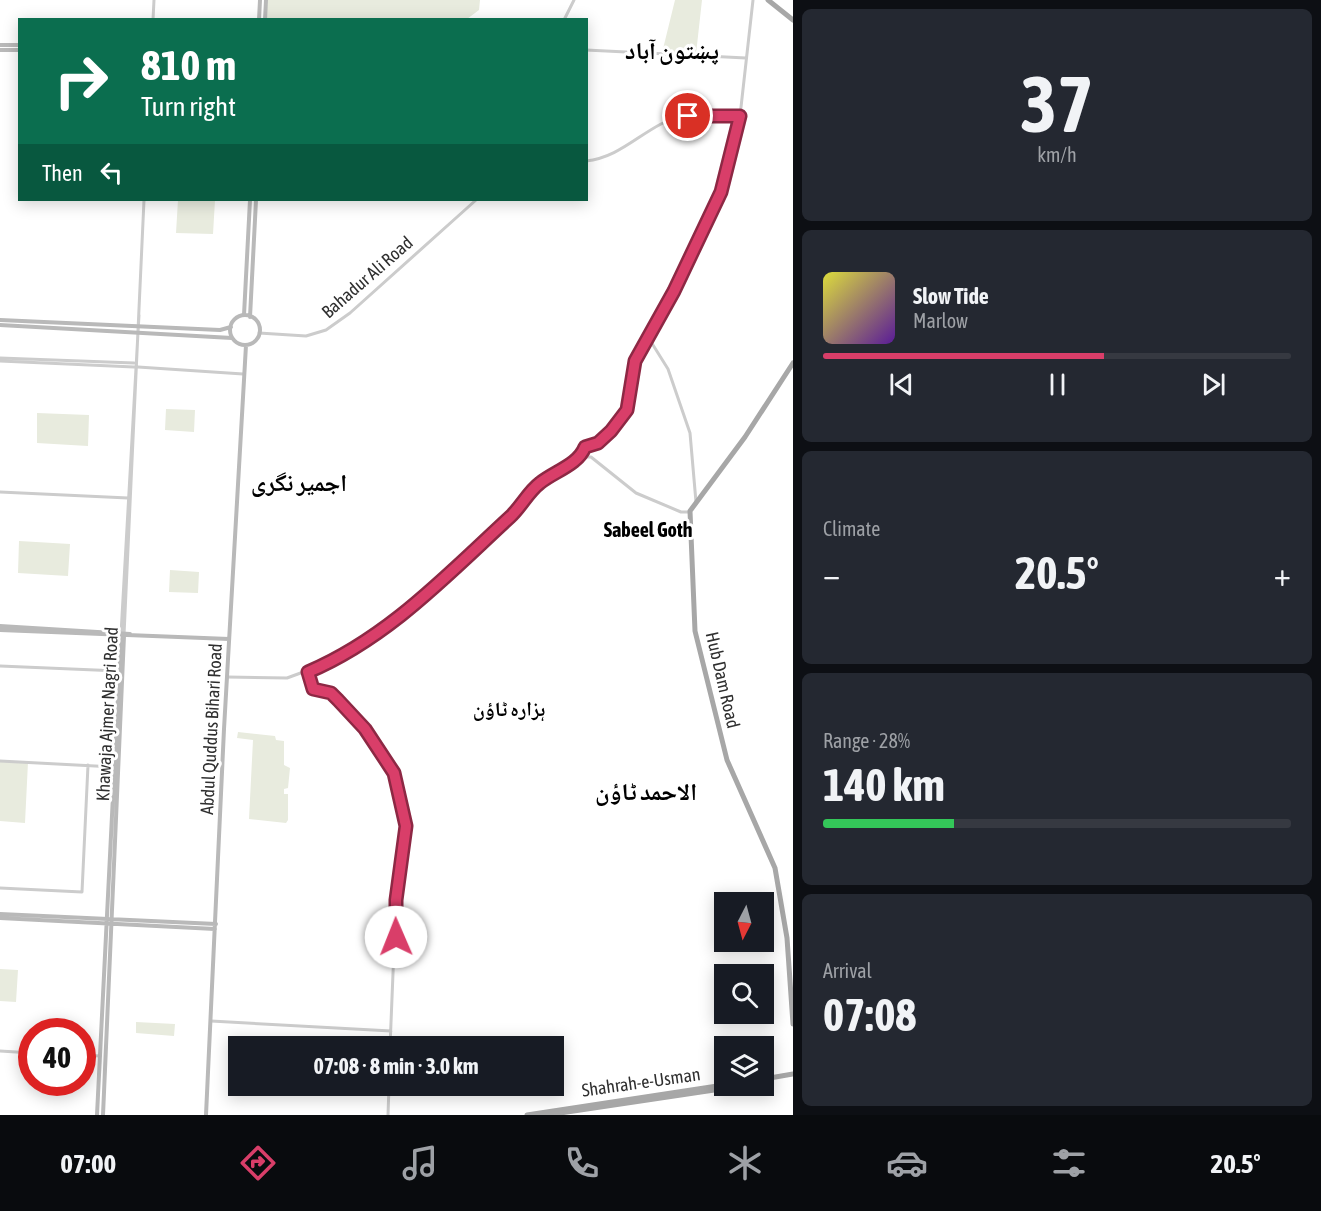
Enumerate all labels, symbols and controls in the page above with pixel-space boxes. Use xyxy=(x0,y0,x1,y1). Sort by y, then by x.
district label: پښتون آباد xyxy=(625,37,719,65)
text: 810 m xyxy=(141,41,236,89)
icon: right xyxy=(42,42,120,120)
text: 37 xyxy=(1020,59,1094,149)
pin xyxy=(662,90,713,141)
text: Turn right xyxy=(141,91,236,122)
icon: arrive xyxy=(671,99,704,132)
text: km/h xyxy=(1037,143,1077,166)
icon: left xyxy=(95,156,128,189)
text: Then xyxy=(42,160,83,186)
street label: Bahadur Ali Road xyxy=(317,232,417,322)
text: Slow Tide xyxy=(913,283,989,309)
text: Marlow xyxy=(913,309,968,332)
icon: previous xyxy=(885,368,918,401)
icon: pause xyxy=(1041,368,1074,401)
icon: next xyxy=(1197,368,1230,401)
district label: اجمیر نگری xyxy=(251,469,347,497)
text: Climate xyxy=(823,517,880,540)
district label: Sabeel Goth xyxy=(604,518,692,541)
text: 20.5° xyxy=(1015,547,1099,599)
text: − xyxy=(823,555,840,593)
text: + xyxy=(1274,555,1291,593)
street label: Khawaja Ajmer Nagri Road xyxy=(92,626,122,802)
street label: Hub Dam Road xyxy=(702,630,744,730)
street label: Abdul Quddus Bihari Road xyxy=(196,643,226,815)
district label: ہزارہ ٹاؤن xyxy=(473,697,545,721)
text: Range · 28% xyxy=(823,729,910,752)
text: 140 km xyxy=(823,759,945,811)
district label: الاحمد ٹاؤن xyxy=(595,778,697,806)
north arrow xyxy=(714,892,774,952)
map controls xyxy=(714,892,774,1096)
position arrow xyxy=(364,905,428,969)
text: Arrival xyxy=(823,959,872,982)
button: search xyxy=(714,964,774,1024)
text: 07:08 xyxy=(823,989,917,1041)
speed limit sign: 40 xyxy=(18,1018,96,1096)
button: layers xyxy=(714,1036,774,1096)
text: 07:08 · 8 min · 3.0 km xyxy=(313,1053,479,1079)
street label: Shahrah-e-Usman xyxy=(580,1063,702,1101)
icon: directions xyxy=(237,1142,279,1184)
icon: music xyxy=(399,1142,441,1184)
icon: phone xyxy=(561,1142,603,1184)
icon: climate xyxy=(724,1142,766,1184)
icon: car xyxy=(886,1142,928,1184)
icon: filters xyxy=(1048,1142,1090,1184)
text: 07:00 xyxy=(60,1148,116,1179)
text: 20.5° xyxy=(1210,1148,1261,1179)

